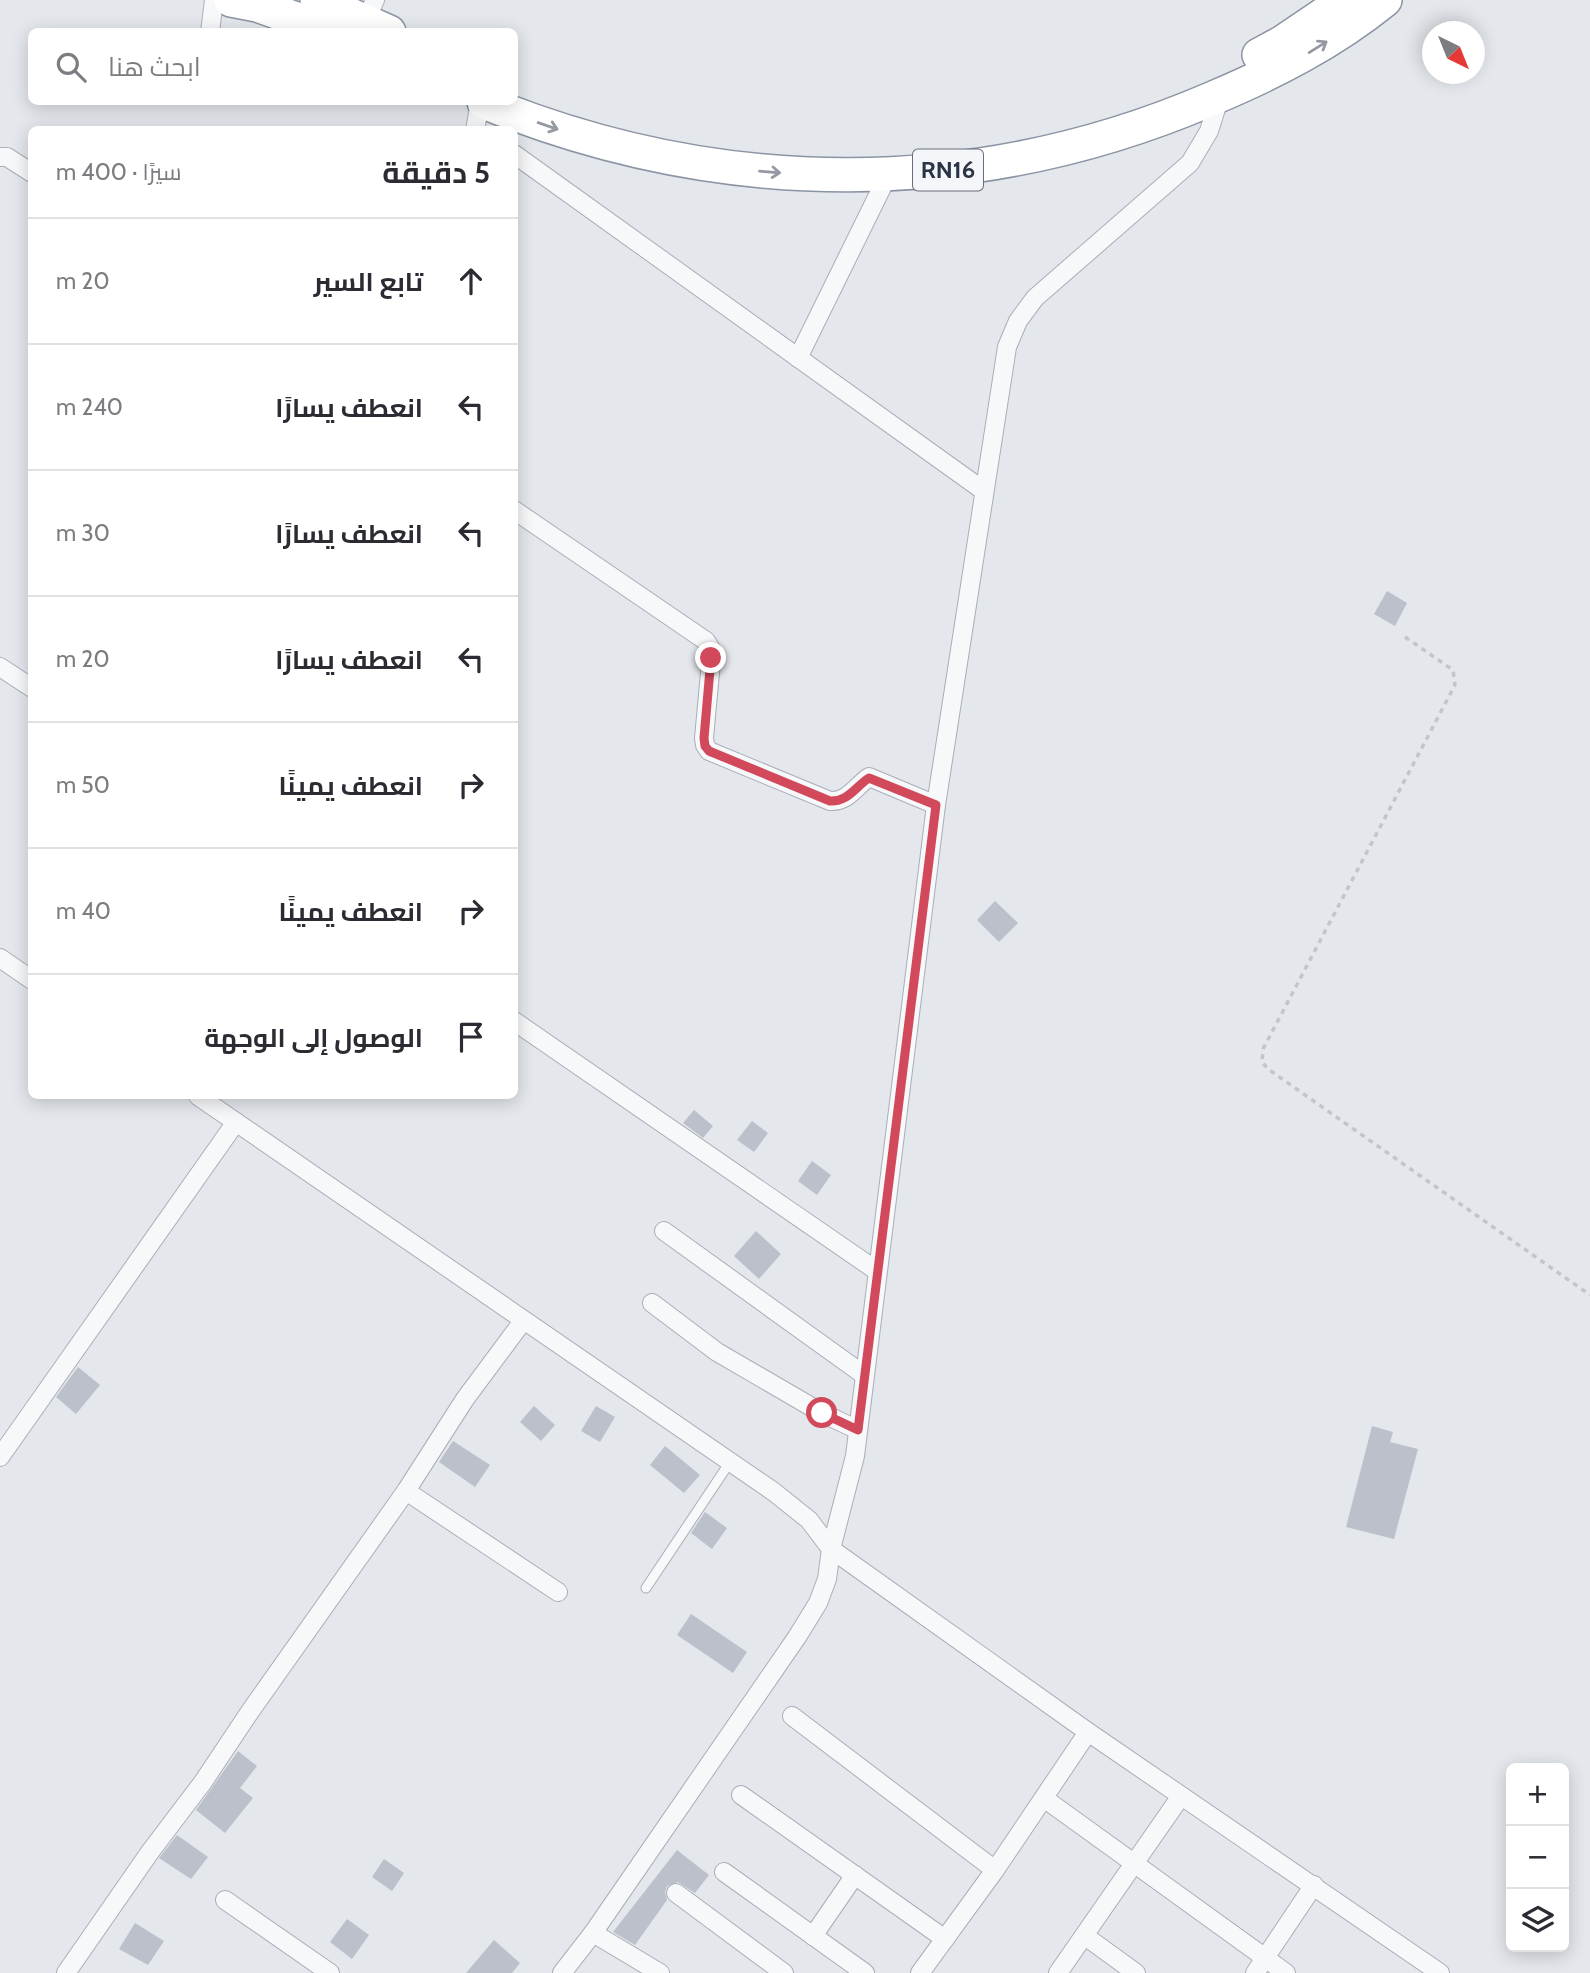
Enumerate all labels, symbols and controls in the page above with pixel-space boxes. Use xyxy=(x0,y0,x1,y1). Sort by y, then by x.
north arrow xyxy=(1422,21,1485,84)
search box xyxy=(28,28,518,105)
one-way arrow xyxy=(1307,40,1327,54)
icon: search xyxy=(52,48,90,86)
text: ابحث هنا xyxy=(108,51,201,83)
one-way arrow xyxy=(537,121,559,133)
road number: RN16 xyxy=(913,150,983,190)
text: 5 دقيقة xyxy=(382,154,490,191)
text: سيرًا · 400 m xyxy=(56,158,181,186)
one-way arrow xyxy=(758,166,781,179)
icon: ahead xyxy=(452,262,490,300)
text: تابع السير xyxy=(314,266,423,298)
text: 20 m xyxy=(56,267,109,295)
icon: left xyxy=(452,388,490,426)
text: انعطف يسارًا xyxy=(275,392,423,424)
text: 240 m xyxy=(56,393,123,421)
icon: left xyxy=(452,514,490,552)
text: انعطف يسارًا xyxy=(275,518,423,550)
text: 30 m xyxy=(56,519,110,547)
icon: left xyxy=(452,640,490,678)
route end xyxy=(695,642,726,673)
text: انعطف يسارًا xyxy=(275,644,423,676)
text: 20 m xyxy=(56,645,109,673)
icon: right xyxy=(452,766,490,804)
text: انعطف يمينًا xyxy=(279,770,423,802)
text: 50 m xyxy=(56,771,110,799)
icon: right xyxy=(452,892,490,930)
text: انعطف يمينًا xyxy=(279,896,423,928)
text: 40 m xyxy=(56,897,111,925)
icon: arrive xyxy=(452,1018,490,1056)
text: الوصول إلى الوجهة xyxy=(204,1022,423,1054)
route start xyxy=(806,1397,837,1428)
map controls xyxy=(1506,1763,1569,1952)
button: + xyxy=(1506,1763,1569,1826)
button: − xyxy=(1506,1826,1569,1889)
button: layers xyxy=(1506,1889,1569,1952)

